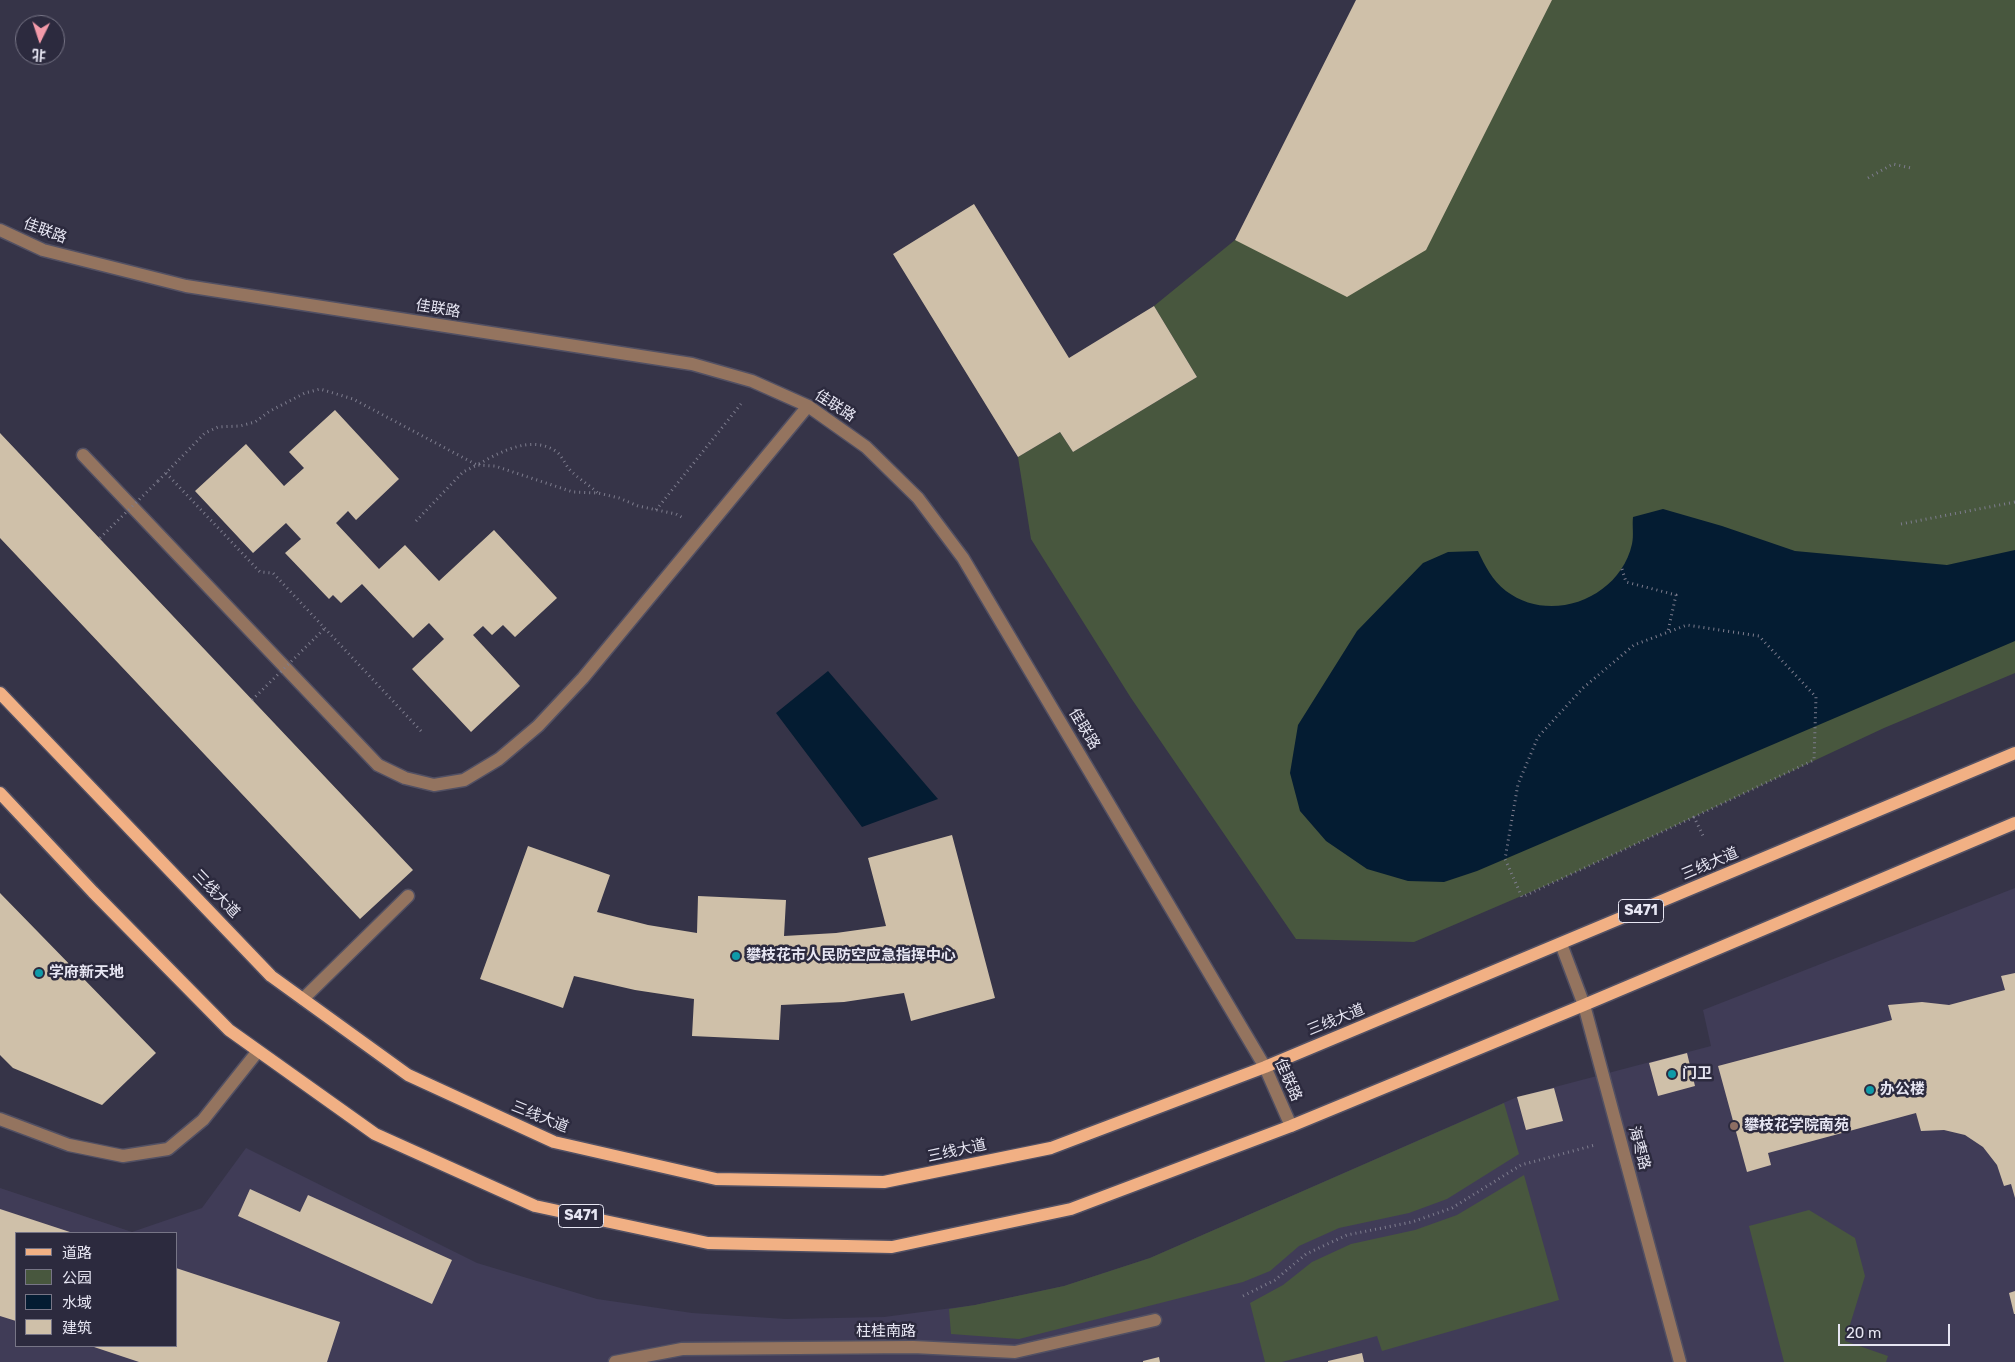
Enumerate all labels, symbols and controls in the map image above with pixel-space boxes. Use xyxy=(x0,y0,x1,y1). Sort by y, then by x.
north arrow xyxy=(15,15,65,65)
text: 北 xyxy=(31,45,47,63)
street label: 佳联路 xyxy=(21,215,69,247)
street label: 佳联路 xyxy=(414,297,462,321)
street label: 佳联路 xyxy=(811,386,859,426)
street label: 佳联路 xyxy=(1065,705,1103,753)
street label: 三线大道 xyxy=(1679,844,1741,884)
street label: 三线大道 xyxy=(189,866,243,922)
road number: S471 xyxy=(1618,899,1664,922)
place label: 攀枝花市人民防空应急指挥中心 xyxy=(746,947,956,965)
marker: 攀枝花市人民防空应急指挥中心 xyxy=(730,950,742,962)
place label: 学府新天地 xyxy=(49,964,124,982)
marker: 学府新天地 xyxy=(33,967,45,979)
street label: 三线大道 xyxy=(1305,1000,1367,1040)
street label: 佳联路 xyxy=(1271,1056,1305,1104)
place label: 门卫 xyxy=(1682,1065,1712,1083)
marker: 门卫 xyxy=(1666,1068,1678,1080)
place label: 办公楼 xyxy=(1880,1081,1925,1099)
marker: 办公楼 xyxy=(1864,1084,1876,1096)
street label: 三线大道 xyxy=(509,1097,571,1137)
place label: 攀枝花学院南苑 xyxy=(1744,1117,1849,1135)
marker: 攀枝花学院南苑 xyxy=(1728,1120,1740,1132)
street label: 海枣路 xyxy=(1624,1124,1654,1172)
street label: 三线大道 xyxy=(926,1136,988,1166)
road number: S471 xyxy=(558,1204,604,1228)
legend xyxy=(15,1232,178,1347)
text: 道路 xyxy=(62,1244,92,1262)
text: 公园 xyxy=(62,1269,92,1287)
text: 水域 xyxy=(62,1294,92,1312)
scale bar xyxy=(1840,1314,1952,1346)
text: 建筑 xyxy=(62,1319,92,1337)
street label: 柱桂南路 xyxy=(856,1323,916,1341)
text: 20 m xyxy=(1846,1324,1881,1342)

